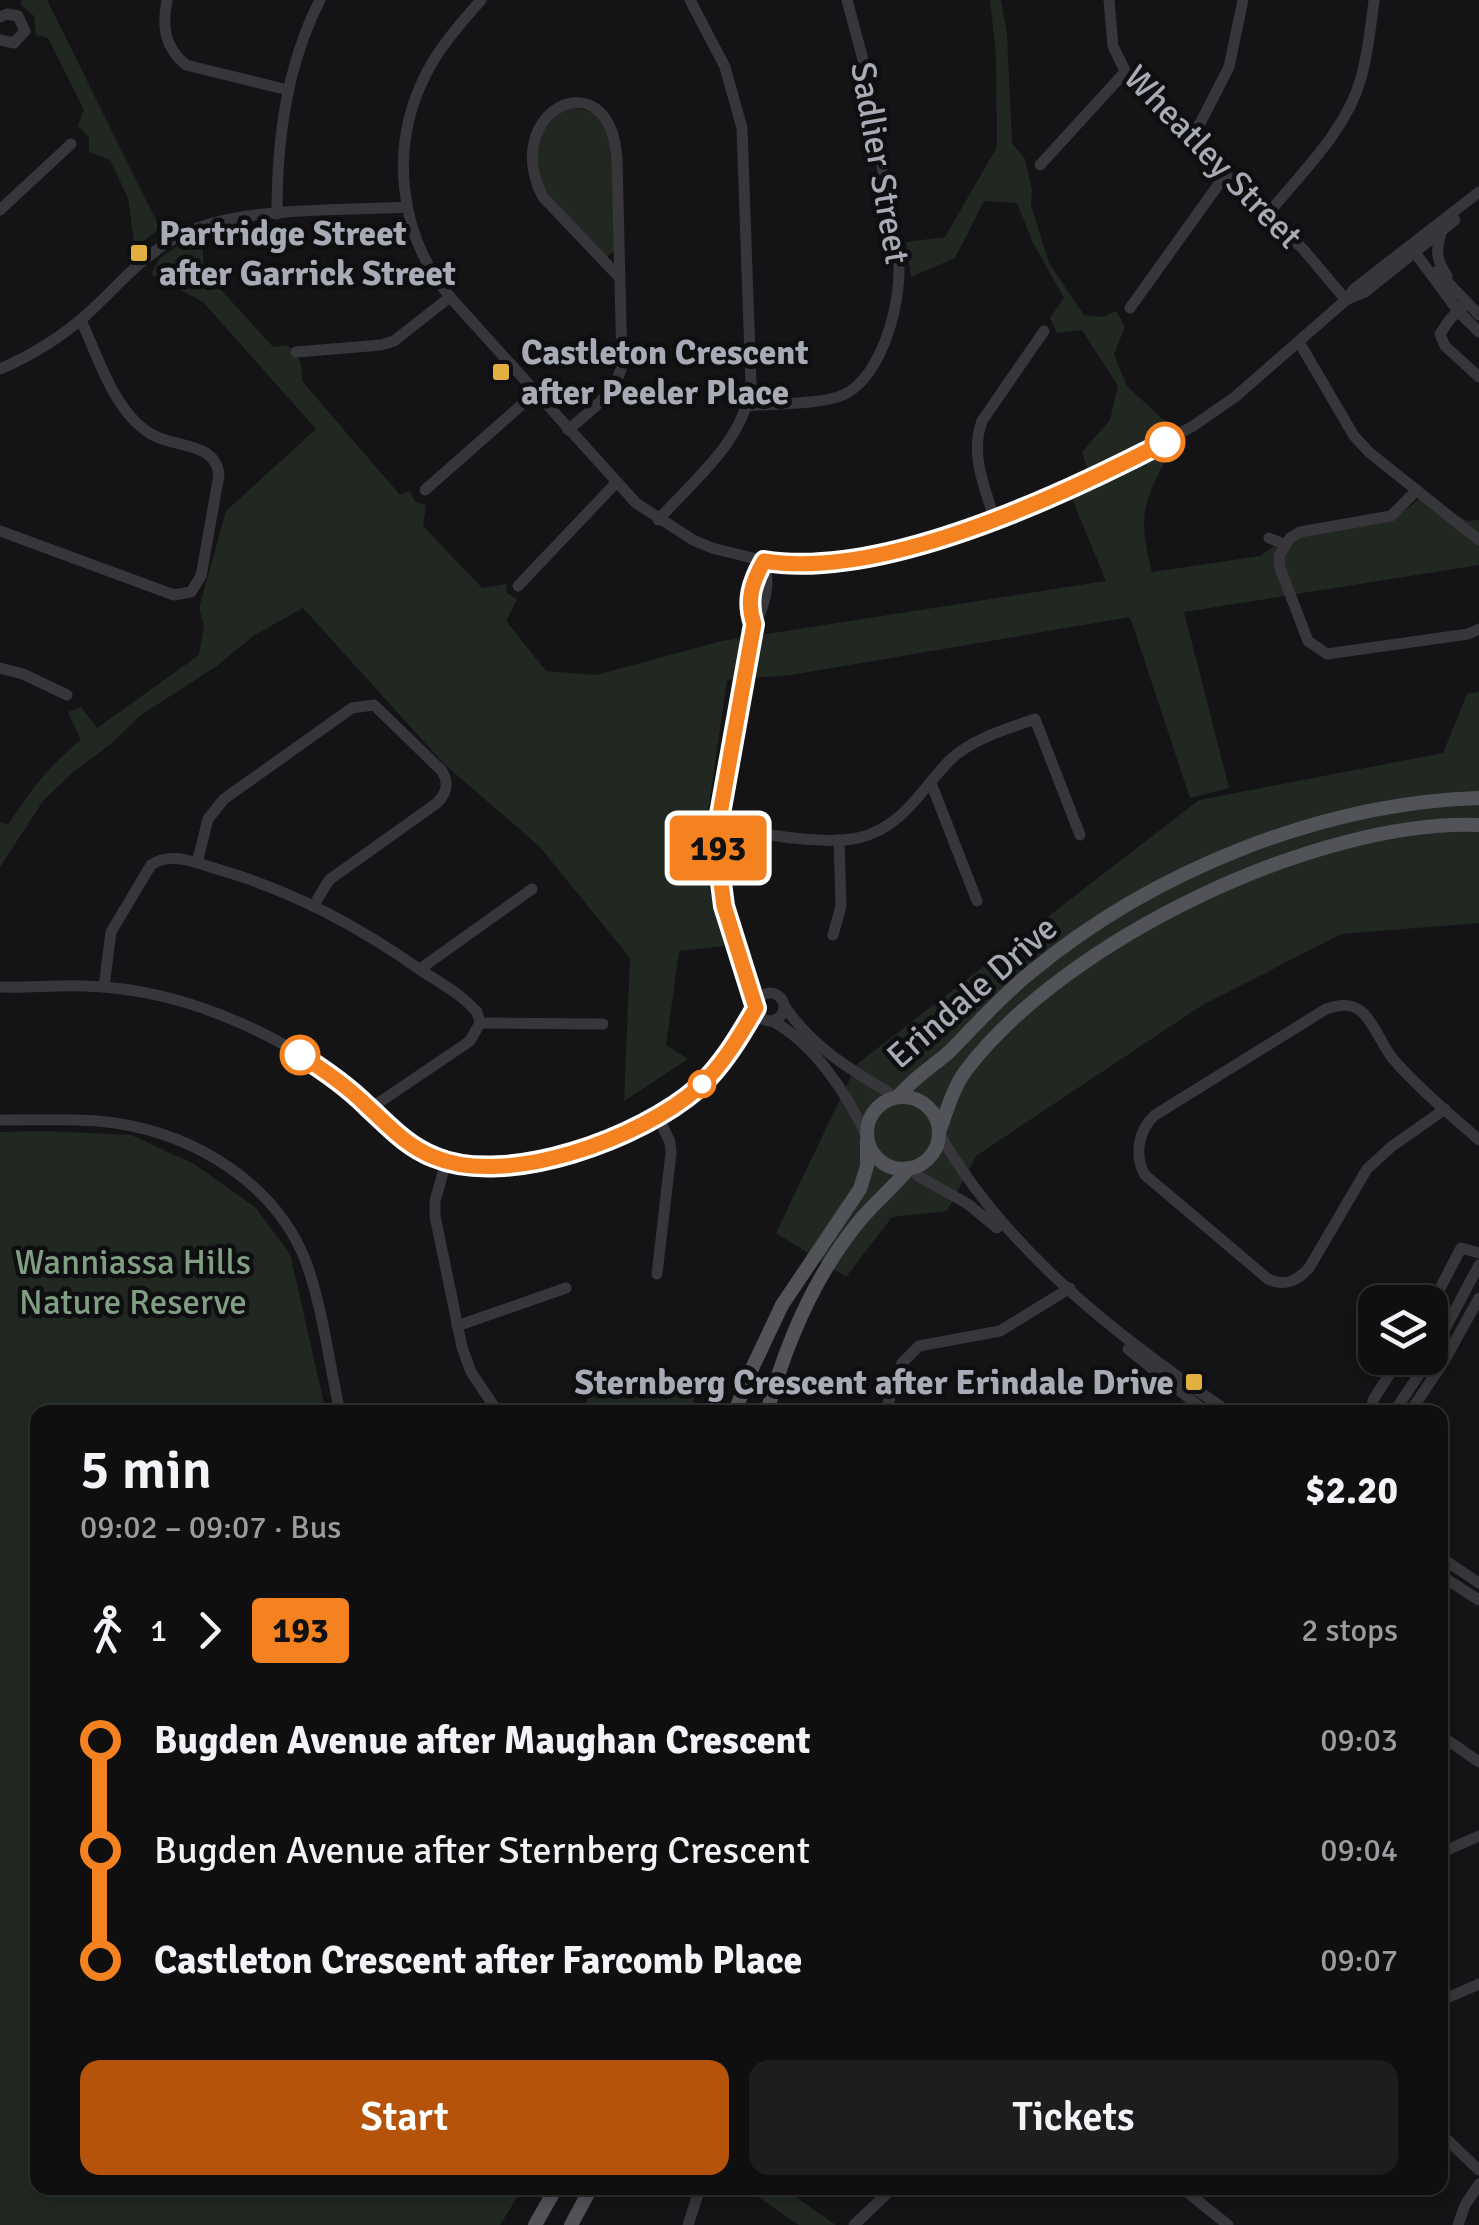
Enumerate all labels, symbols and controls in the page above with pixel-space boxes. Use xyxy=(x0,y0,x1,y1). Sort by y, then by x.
street label: Wheatley Street xyxy=(1115,56,1311,258)
street label: Sadlier Street xyxy=(841,59,919,267)
place label: Partridge Street after Garrick Street xyxy=(159,212,456,295)
marker: Partridge Street after Garrick Street xyxy=(128,242,150,264)
place label: Castleton Crescent after Peeler Place xyxy=(521,331,809,414)
marker: Castleton Crescent after Peeler Place xyxy=(490,361,512,383)
unlabelled marker xyxy=(1146,423,1184,461)
line badge: 193 xyxy=(660,816,776,880)
text: 193 xyxy=(690,827,746,870)
street label: Erindale Drive xyxy=(878,906,1066,1078)
unlabelled marker xyxy=(281,1036,319,1074)
unlabelled marker xyxy=(689,1071,715,1097)
park label: Wanniassa Hills Nature Reserve xyxy=(15,1241,251,1324)
map controls xyxy=(1358,1285,1448,1375)
button: layers xyxy=(1358,1285,1448,1375)
place label: Sternberg Crescent after Erindale Drive xyxy=(574,1361,1174,1404)
marker: Sternberg Crescent after Erindale Drive xyxy=(1183,1371,1205,1393)
text: 5 min xyxy=(80,1436,212,1504)
text: $2.20 xyxy=(1305,1467,1398,1514)
text: 09:02 – 09:07 · Bus xyxy=(80,1508,341,1547)
icon: walk xyxy=(80,1603,135,1658)
icon: forward xyxy=(182,1603,237,1658)
text: 193 xyxy=(272,1609,329,1652)
text: 1 xyxy=(150,1611,167,1650)
text: 2 stops xyxy=(1301,1611,1398,1650)
text: Bugden Avenue after Maughan Crescent xyxy=(154,1717,811,1764)
text: 09:03 xyxy=(1320,1721,1398,1760)
text: Bugden Avenue after Sternberg Crescent xyxy=(154,1827,810,1874)
text: 09:04 xyxy=(1320,1831,1398,1870)
text: Castleton Crescent after Farcomb Place xyxy=(154,1937,802,1984)
text: 09:07 xyxy=(1320,1941,1398,1980)
button: Start xyxy=(80,2060,729,2175)
button: Tickets xyxy=(749,2060,1398,2175)

